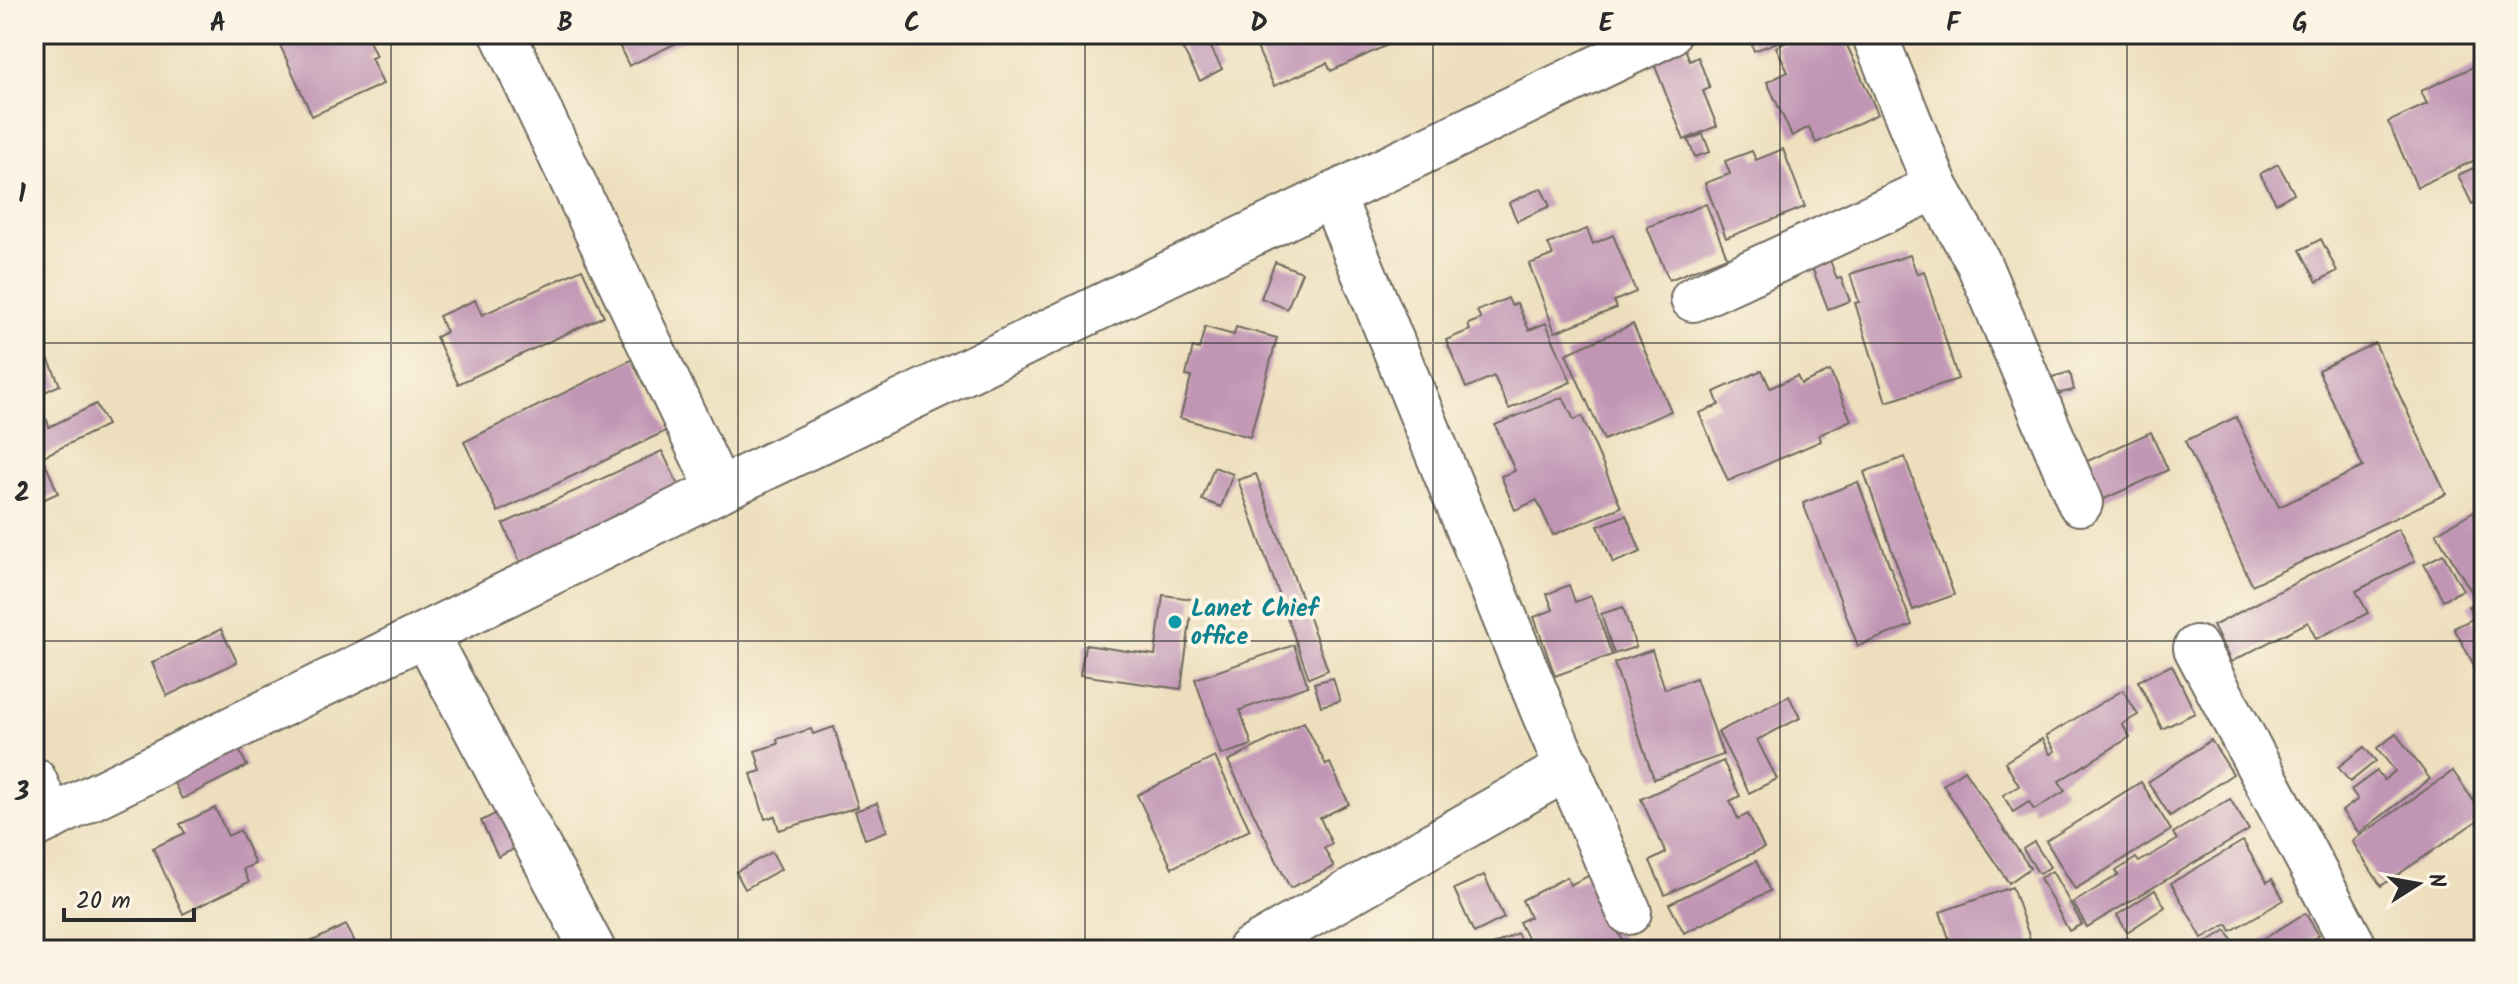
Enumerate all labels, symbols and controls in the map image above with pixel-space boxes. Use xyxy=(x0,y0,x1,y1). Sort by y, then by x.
text: A xyxy=(210,3,226,45)
text: B xyxy=(557,3,573,45)
text: C xyxy=(904,3,920,45)
text: D xyxy=(1250,3,1268,45)
text: E xyxy=(1599,3,1615,45)
text: F xyxy=(1946,3,1962,45)
text: G xyxy=(2292,3,2308,45)
text: 1 xyxy=(18,174,26,216)
text: 2 xyxy=(14,473,30,515)
place label: Lanet Chief office xyxy=(1191,590,1321,657)
marker: Lanet Chief office xyxy=(1166,613,1184,631)
text: 3 xyxy=(14,772,29,814)
north arrow xyxy=(2378,844,2458,924)
text: N xyxy=(2417,871,2454,891)
scale bar xyxy=(64,872,194,922)
text: 20 m xyxy=(76,882,131,921)

